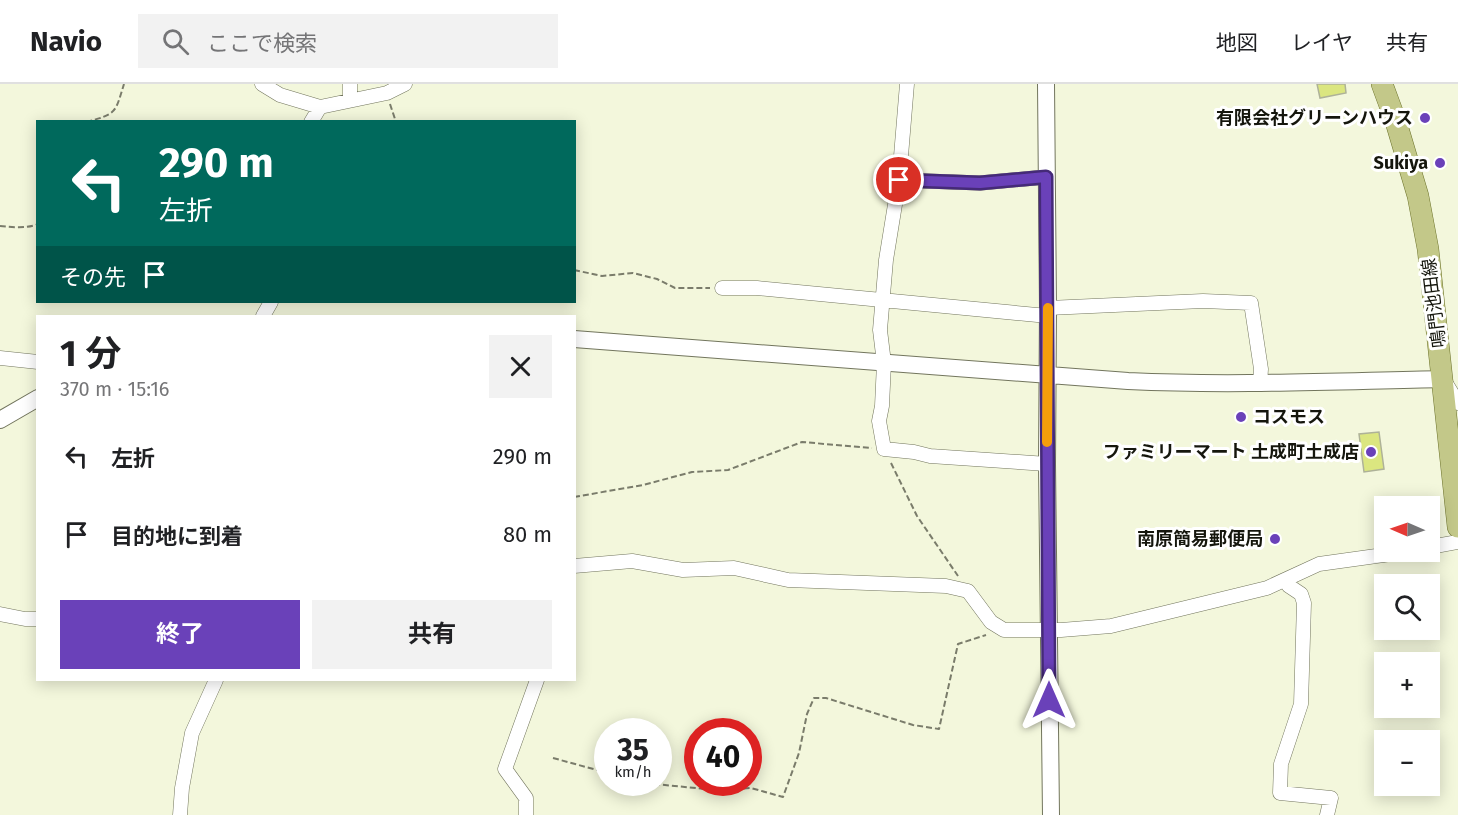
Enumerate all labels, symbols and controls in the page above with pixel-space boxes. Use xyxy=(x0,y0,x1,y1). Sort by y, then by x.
search box xyxy=(138,14,558,68)
text: Navio xyxy=(30,25,102,58)
icon: search xyxy=(159,25,192,58)
text: ここで検索 xyxy=(207,30,317,57)
text: 地図 xyxy=(1216,30,1258,56)
text: レイヤ xyxy=(1291,30,1353,56)
text: 共有 xyxy=(1386,30,1428,56)
place label: 有限会社グリーンハウス xyxy=(1216,107,1413,129)
marker: 有限会社グリーンハウス xyxy=(1418,111,1432,125)
text: 290 m xyxy=(159,138,274,188)
icon: left xyxy=(60,144,138,222)
place label: Sukiya xyxy=(1374,152,1428,174)
pin xyxy=(873,154,924,205)
marker: Sukiya xyxy=(1433,156,1447,170)
icon: arrive xyxy=(882,163,915,196)
text: 左折 xyxy=(159,195,213,227)
street label: 鳴門池田線 xyxy=(1418,257,1450,349)
icon: arrive xyxy=(138,258,171,291)
text: その先 xyxy=(60,264,126,291)
text: 1 分 xyxy=(60,332,121,376)
button: close xyxy=(489,335,552,398)
text: 370 m · 15:16 xyxy=(60,377,170,401)
place label: コスモス xyxy=(1253,406,1325,428)
marker: コスモス xyxy=(1234,410,1248,424)
icon: left xyxy=(60,440,93,473)
place label: ファミリーマート 土成町土成店 xyxy=(1103,441,1359,463)
text: 290 m xyxy=(493,443,552,470)
text: 左折 xyxy=(111,445,155,472)
marker: ファミリーマート 土成町土成店 xyxy=(1364,445,1378,459)
north arrow xyxy=(1374,496,1440,562)
map controls xyxy=(1374,496,1440,796)
icon: arrive xyxy=(60,518,93,551)
text: 80 m xyxy=(503,521,552,548)
text: 目的地に到着 xyxy=(111,523,243,550)
place label: 南原簡易郵便局 xyxy=(1137,528,1263,550)
marker: 南原簡易郵便局 xyxy=(1268,532,1282,546)
button: search xyxy=(1374,574,1440,640)
button: 終了 xyxy=(60,600,300,669)
button: 共有 xyxy=(312,600,552,669)
button: + xyxy=(1374,652,1440,718)
position arrow xyxy=(1017,668,1081,732)
speed limit sign: 40 xyxy=(684,718,762,796)
button: − xyxy=(1374,730,1440,796)
text: 35 xyxy=(617,732,649,768)
text: km/h xyxy=(614,763,652,781)

